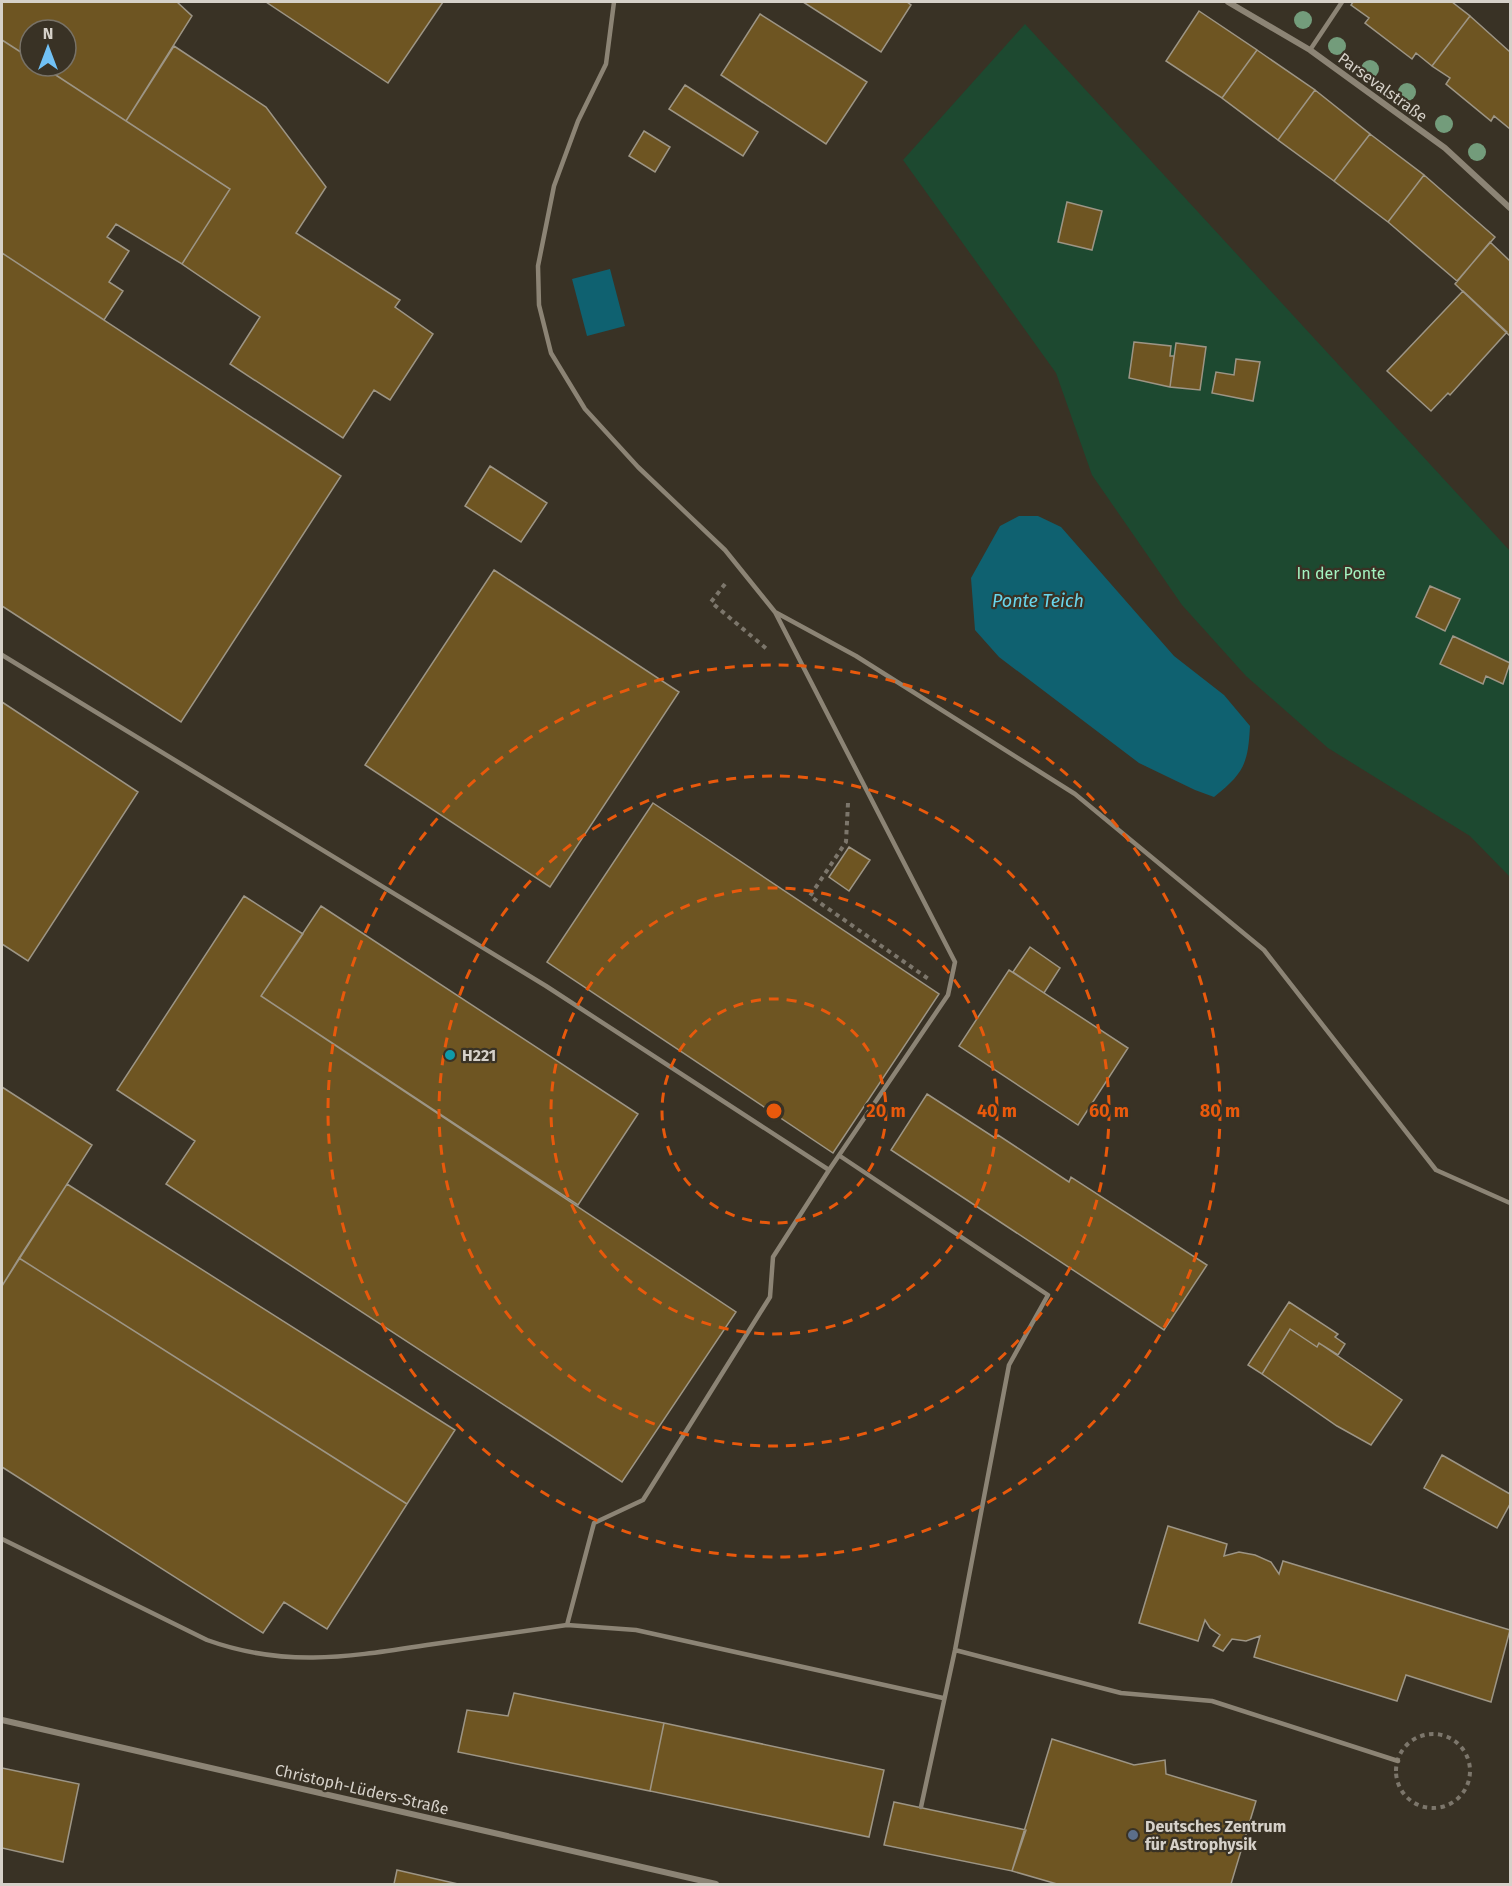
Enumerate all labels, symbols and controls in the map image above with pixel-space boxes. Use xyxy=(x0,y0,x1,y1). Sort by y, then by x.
north arrow xyxy=(18,18,78,78)
text: N xyxy=(43,24,53,43)
street label: Parsevalstraße xyxy=(1334,49,1431,126)
park label: In der Ponte xyxy=(1297,564,1385,583)
water label: Ponte Teich xyxy=(992,590,1084,612)
place label: H221 xyxy=(462,1046,496,1065)
marker: H221 xyxy=(443,1048,457,1062)
text: 20 m xyxy=(866,1100,906,1122)
text: 40 m xyxy=(977,1100,1017,1122)
text: 60 m xyxy=(1089,1100,1129,1122)
text: 80 m xyxy=(1200,1100,1240,1122)
centre of rings xyxy=(764,1101,784,1121)
street label: Christoph-Lüders-Straße xyxy=(273,1760,451,1819)
place label: Deutsches Zentrum für Astrophysik xyxy=(1145,1817,1286,1854)
marker: Deutsches Zentrum für Astrophysik xyxy=(1126,1828,1140,1842)

